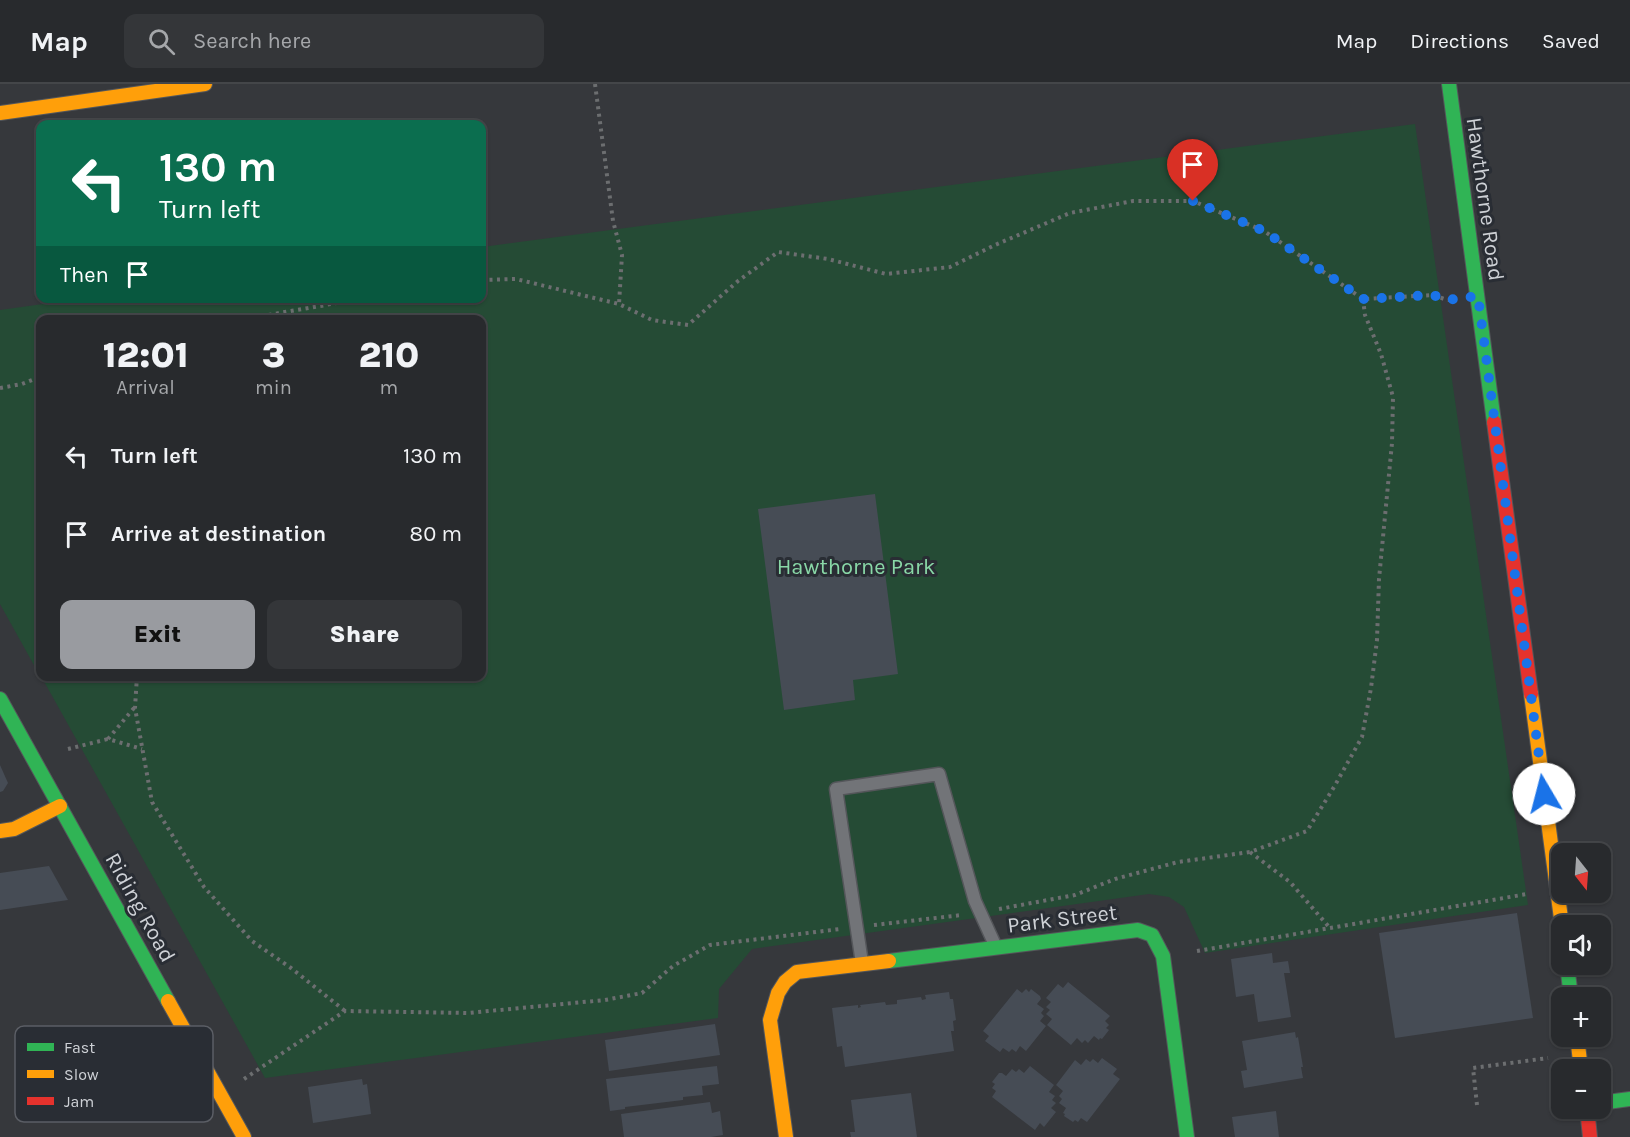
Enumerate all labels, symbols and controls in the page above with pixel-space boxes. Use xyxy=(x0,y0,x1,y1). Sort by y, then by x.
search box xyxy=(124,14,544,68)
text: Map xyxy=(30,25,88,58)
icon: search xyxy=(145,25,178,58)
text: Search here xyxy=(193,28,311,54)
text: Map xyxy=(1336,29,1377,53)
text: Directions xyxy=(1410,29,1509,53)
text: Saved xyxy=(1542,29,1600,53)
street label: Hawthorne Road xyxy=(1461,116,1509,283)
pin xyxy=(1167,139,1218,201)
text: 130 m xyxy=(159,142,277,192)
icon: left xyxy=(60,144,138,222)
icon: arrive xyxy=(1176,148,1209,181)
text: Turn left xyxy=(159,193,260,225)
icon: arrive xyxy=(121,258,154,291)
text: Then xyxy=(60,262,109,288)
text: 12:01 xyxy=(103,334,188,376)
text: 3 xyxy=(262,334,285,376)
text: 210 xyxy=(359,334,419,376)
text: Arrival xyxy=(116,376,175,399)
text: min xyxy=(255,376,292,399)
text: m xyxy=(380,376,398,399)
icon: left xyxy=(60,440,93,473)
text: Turn left xyxy=(111,443,198,469)
text: 130 m xyxy=(403,443,462,469)
icon: arrive xyxy=(60,518,93,551)
text: Arrive at destination xyxy=(111,521,326,547)
text: 80 m xyxy=(410,521,462,547)
park label: Hawthorne Park xyxy=(777,554,935,580)
button: Exit xyxy=(60,600,255,669)
button: Share xyxy=(267,600,462,669)
position arrow xyxy=(1512,762,1576,826)
north arrow xyxy=(1551,843,1611,903)
map controls xyxy=(1551,843,1611,1119)
street label: Riding Road xyxy=(99,848,181,967)
street label: Park Street xyxy=(1006,899,1118,939)
button: sound xyxy=(1551,915,1611,975)
button: + xyxy=(1551,987,1611,1047)
legend xyxy=(15,1026,213,1122)
text: Fast xyxy=(64,1038,95,1057)
button: − xyxy=(1551,1059,1611,1119)
text: Slow xyxy=(64,1065,99,1084)
text: Jam xyxy=(64,1092,94,1111)

